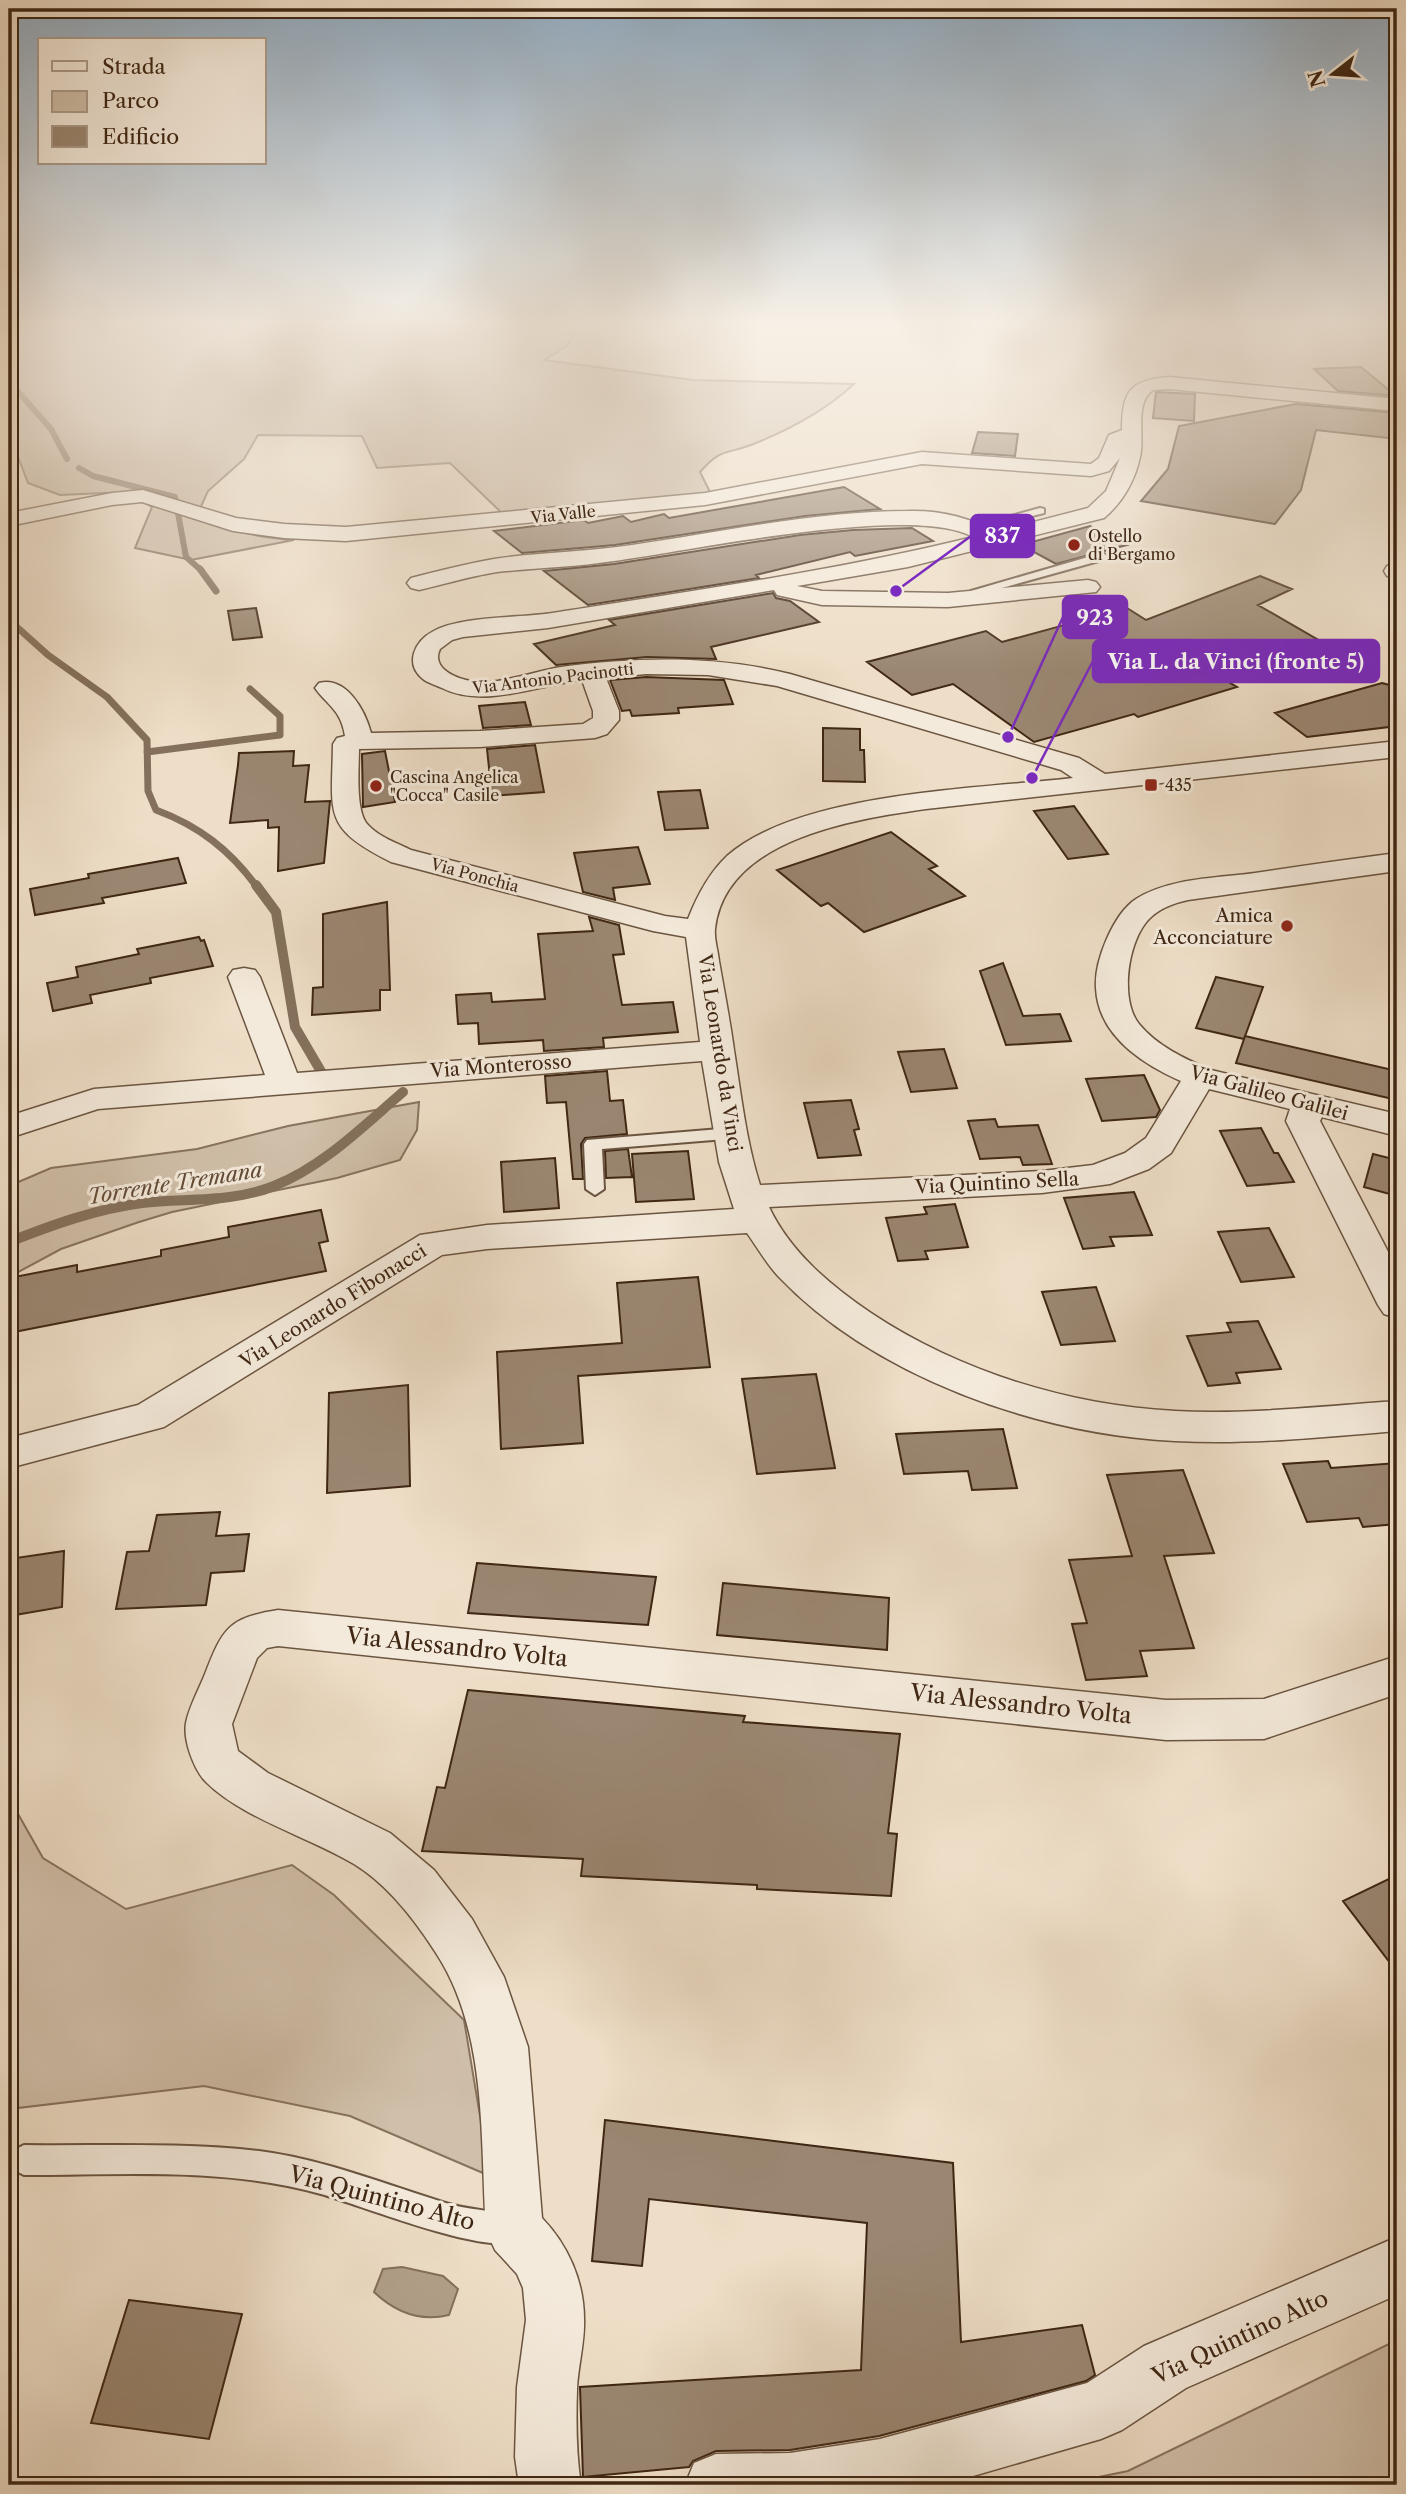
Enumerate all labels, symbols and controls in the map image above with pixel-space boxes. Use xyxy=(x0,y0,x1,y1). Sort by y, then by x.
legend xyxy=(38,38,266,164)
north arrow xyxy=(1298,38,1368,108)
text: Strada xyxy=(102,54,167,79)
text: N xyxy=(1304,68,1331,90)
text: Parco xyxy=(102,88,159,113)
text: Edificio xyxy=(102,124,179,149)
street label: Via Valle xyxy=(528,501,597,527)
callout: 837 xyxy=(971,515,1034,557)
text: 837 xyxy=(984,523,1020,548)
place label: Ostello di Bergamo xyxy=(1088,526,1175,564)
marker: Ostello di Bergamo xyxy=(1066,537,1082,553)
callout: 923 xyxy=(1063,596,1127,638)
text: 923 xyxy=(1077,605,1113,630)
callout: Via L. da Vinci (fronte 5) xyxy=(1093,640,1379,682)
text: Via L. da Vinci (fronte 5) xyxy=(1107,649,1364,674)
street label: Via Antonio Pacinotti xyxy=(470,658,635,698)
place label: Cascina Angelica "Cocca" Casile xyxy=(390,767,519,805)
place label: 435 xyxy=(1165,775,1192,795)
marker: 435 xyxy=(1143,777,1159,793)
marker: Cascina Angelica "Cocca" Casile xyxy=(368,778,384,794)
street label: Via Ponchia xyxy=(428,853,522,897)
place label: Amica Acconciature xyxy=(1152,904,1273,949)
marker: Amica Acconciature xyxy=(1279,918,1295,934)
street label: Via Leonardo da Vinci xyxy=(693,952,747,1154)
street label: Via Monterosso xyxy=(429,1050,572,1082)
street label: Via Galileo Galilei xyxy=(1186,1061,1351,1125)
water label: Torrente Tremana xyxy=(86,1157,265,1209)
street label: Via Quintino Sella xyxy=(914,1167,1079,1199)
street label: Via Leonardo Fibonacci xyxy=(235,1239,431,1373)
street label: Via Alessandro Volta xyxy=(344,1621,570,1673)
street label: Via Alessandro Volta xyxy=(908,1678,1134,1730)
street label: Via Quintino Alto xyxy=(285,2159,478,2236)
street label: Via Quintino Alto xyxy=(1147,2284,1333,2391)

